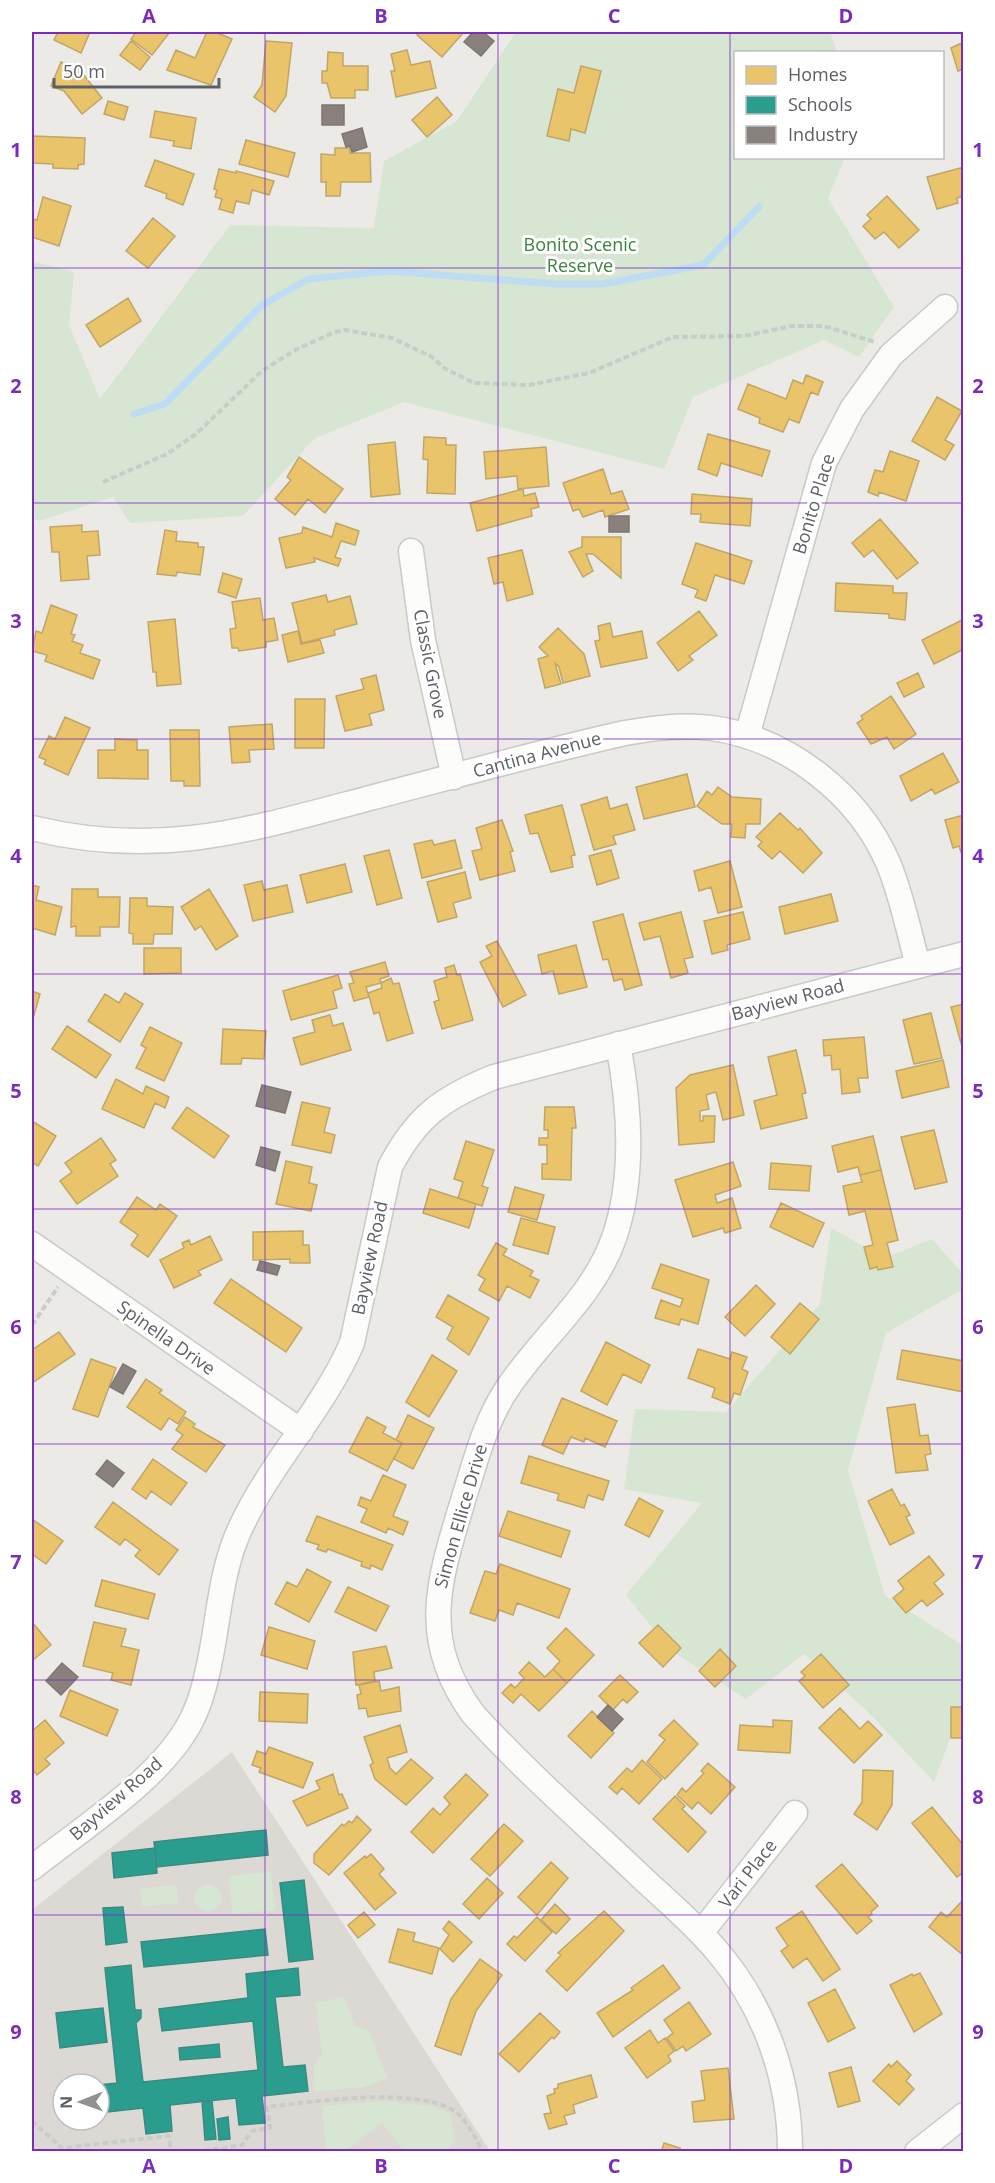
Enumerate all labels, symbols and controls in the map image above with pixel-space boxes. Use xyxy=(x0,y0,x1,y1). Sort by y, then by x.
text: A xyxy=(142,2,156,29)
text: B xyxy=(374,2,388,29)
text: C xyxy=(608,2,621,29)
text: D xyxy=(839,2,853,29)
scale bar xyxy=(54,51,219,89)
legend xyxy=(734,51,944,159)
text: 50 m xyxy=(63,59,105,83)
text: Homes xyxy=(788,62,847,86)
text: Schools xyxy=(788,92,852,116)
text: Industry xyxy=(788,122,858,146)
text: 1 xyxy=(10,136,22,163)
text: 1 xyxy=(972,136,984,163)
park label: Bonito Scenic Reserve xyxy=(524,232,637,277)
text: 2 xyxy=(10,372,22,399)
text: 2 xyxy=(972,372,984,399)
street label: Bonito Place xyxy=(786,450,840,557)
text: 3 xyxy=(10,607,22,634)
street label: Classic Grove xyxy=(409,607,453,721)
text: 3 xyxy=(972,607,984,634)
street label: Cantina Avenue xyxy=(470,725,603,783)
text: 4 xyxy=(10,842,22,869)
text: 4 xyxy=(972,842,984,869)
street label: Bayview Road xyxy=(729,972,847,1026)
text: 5 xyxy=(10,1077,22,1104)
text: 5 xyxy=(972,1077,984,1104)
street label: Bayview Road xyxy=(345,1199,393,1317)
street label: Spinella Drive xyxy=(113,1295,220,1380)
text: 6 xyxy=(10,1313,22,1340)
text: 6 xyxy=(972,1313,984,1340)
street label: Simon Ellice Drive xyxy=(428,1441,492,1591)
text: 7 xyxy=(10,1548,22,1575)
text: 7 xyxy=(972,1548,984,1575)
street label: Bayview Road xyxy=(64,1751,167,1845)
text: 8 xyxy=(10,1783,22,1810)
text: 8 xyxy=(972,1783,984,1810)
street label: Vari Place xyxy=(713,1834,782,1913)
text: 9 xyxy=(10,2018,22,2045)
text: 9 xyxy=(972,2018,984,2045)
north arrow xyxy=(51,2072,111,2132)
text: N xyxy=(55,2096,77,2109)
text: A xyxy=(142,2152,156,2179)
text: B xyxy=(374,2152,388,2179)
text: C xyxy=(608,2152,621,2179)
text: D xyxy=(839,2152,853,2179)

